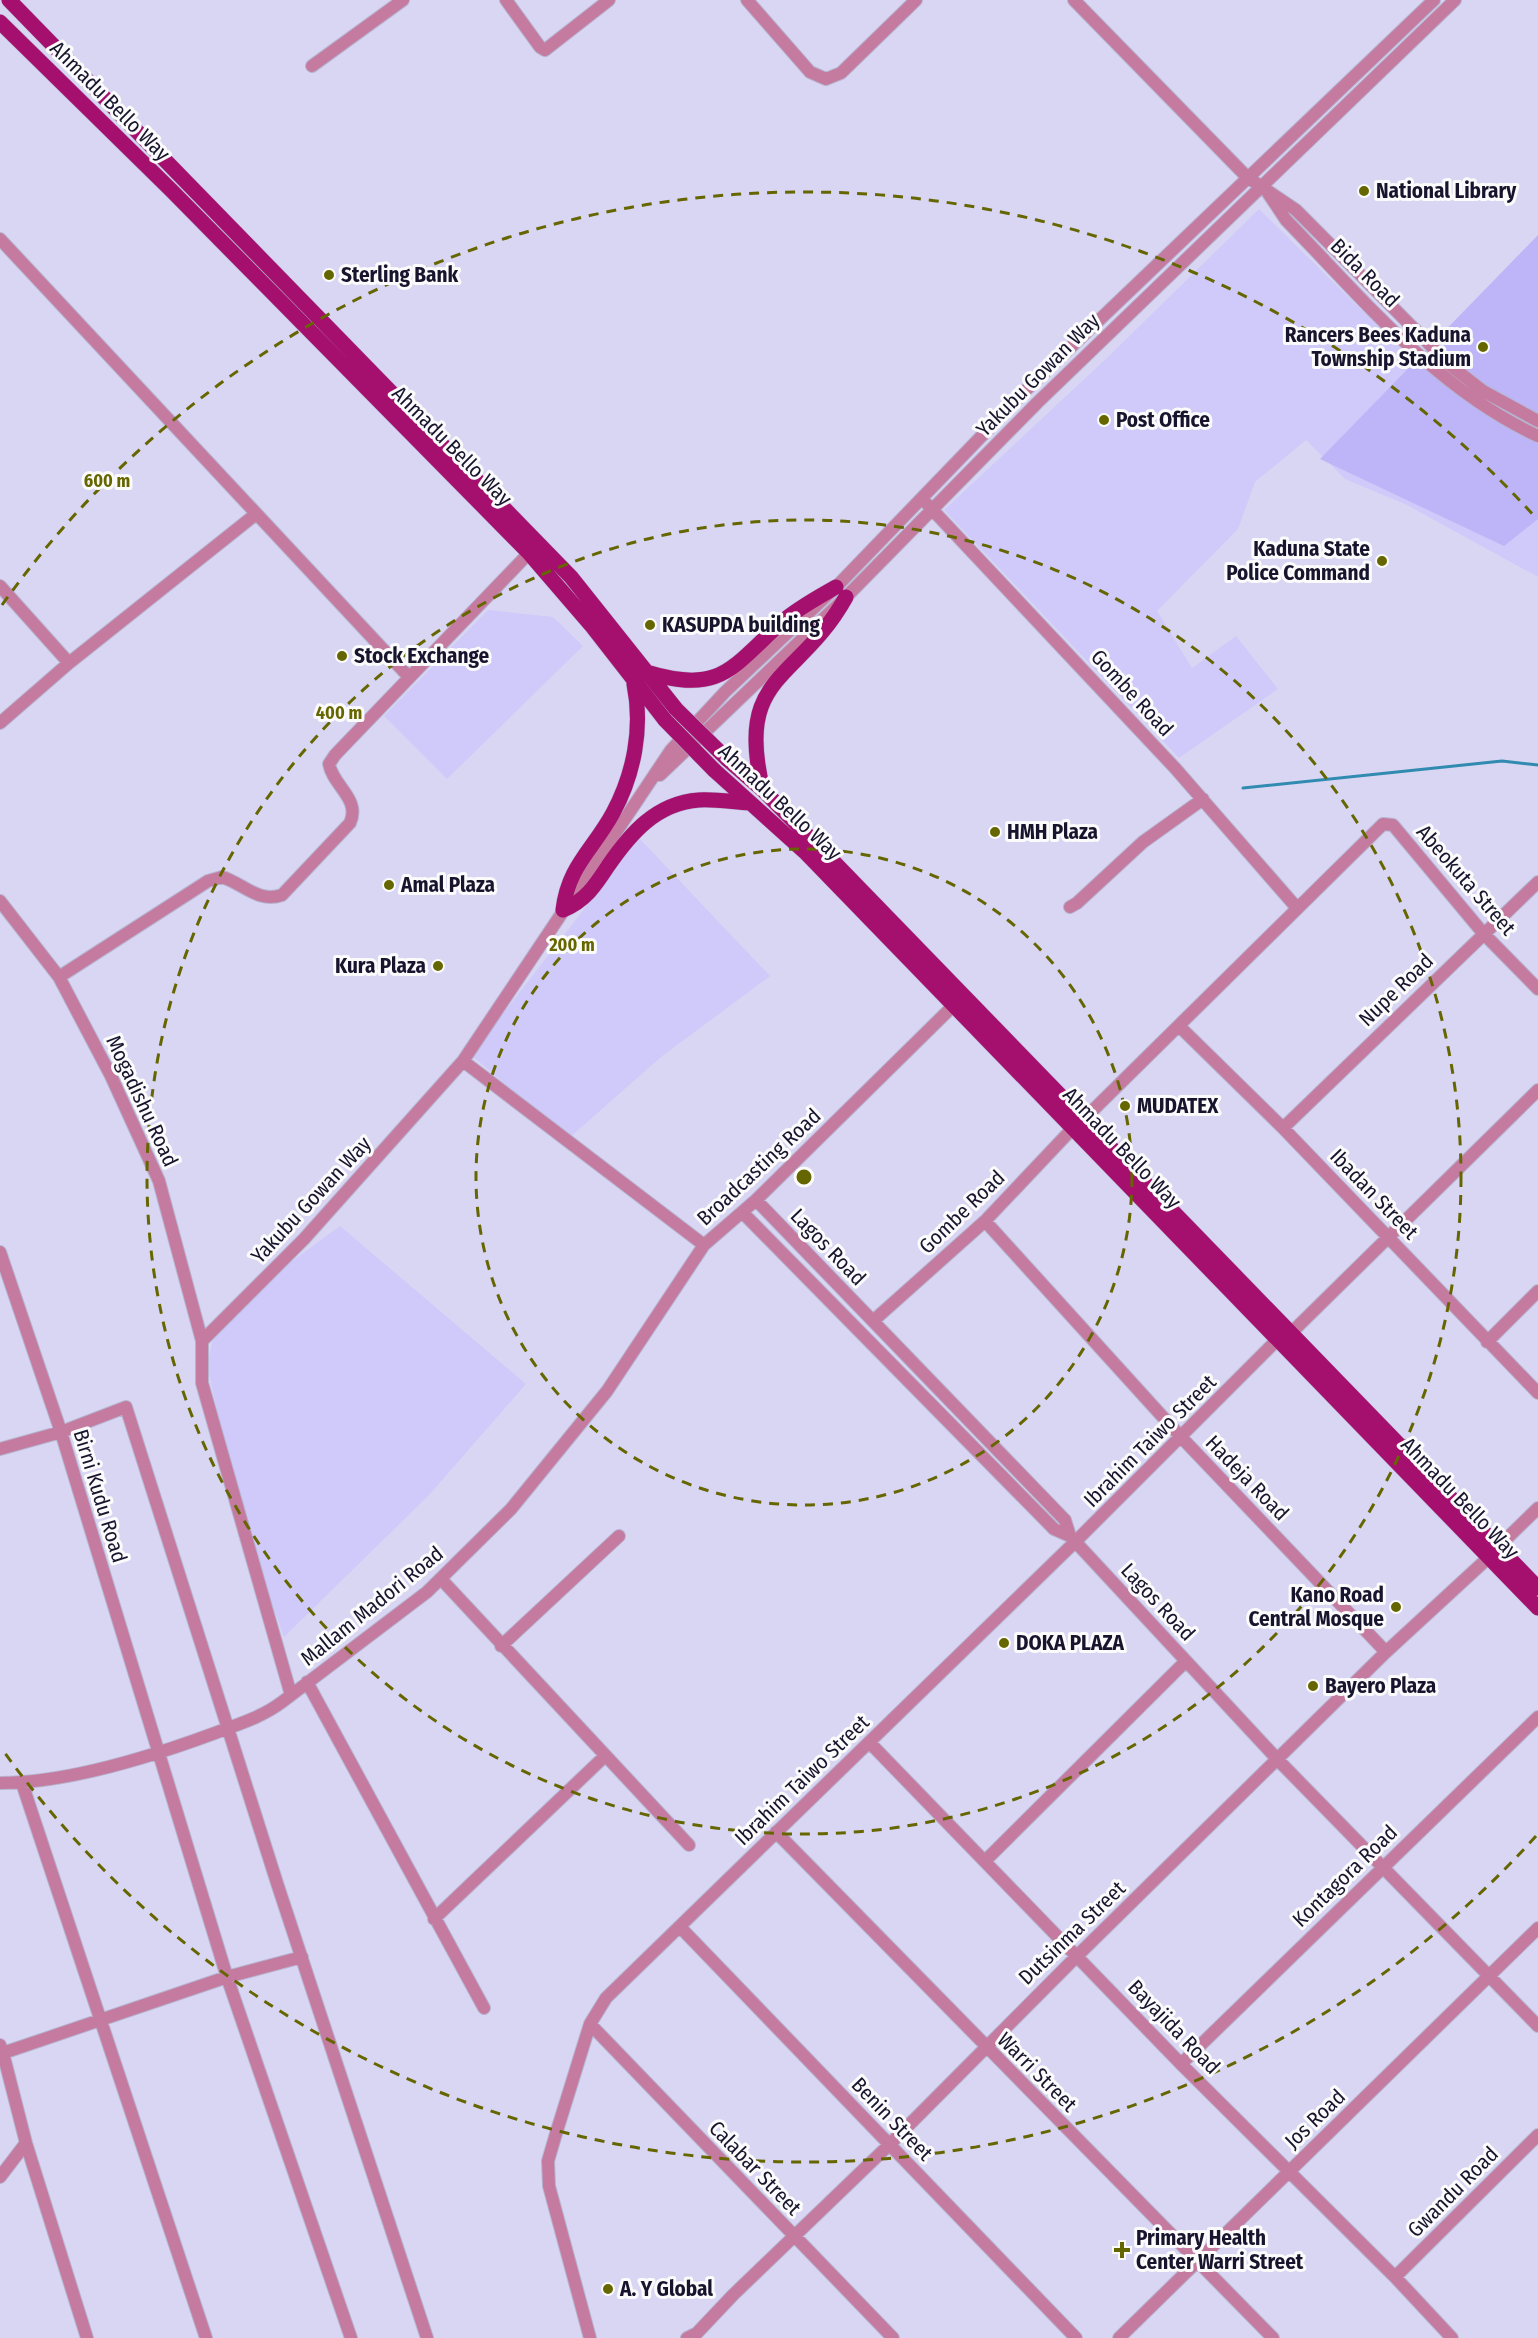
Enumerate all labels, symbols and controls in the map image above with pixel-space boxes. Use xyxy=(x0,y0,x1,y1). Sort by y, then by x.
street label: Ahmadu Bello Way xyxy=(45,36,176,167)
place label: National Library xyxy=(1376,178,1517,204)
marker: National Library xyxy=(1357,184,1371,198)
street label: Bida Road xyxy=(1325,233,1405,313)
place label: Sterling Bank xyxy=(341,262,458,288)
marker: Sterling Bank xyxy=(322,268,336,282)
street label: Yakubu Gowan Way xyxy=(971,307,1106,442)
place label: Rancers Bees Kaduna Township Stadium xyxy=(1285,322,1471,372)
marker: Rancers Bees Kaduna Township Stadium xyxy=(1476,340,1490,354)
street label: Ahmadu Bello Way xyxy=(387,381,518,512)
place label: Post Office xyxy=(1116,407,1210,433)
marker: Post Office xyxy=(1097,413,1111,427)
text: 600 m xyxy=(84,470,130,492)
place label: Kaduna State Police Command xyxy=(1226,536,1370,586)
marker: Kaduna State Police Command xyxy=(1375,554,1389,568)
place label: KASUPDA building xyxy=(662,612,821,638)
marker: KASUPDA building xyxy=(643,618,657,632)
place label: Stock Exchange xyxy=(354,643,489,669)
street label: Gombe Road xyxy=(1085,644,1179,742)
marker: Stock Exchange xyxy=(335,649,349,663)
text: 400 m xyxy=(316,702,362,724)
street label: Ahmadu Bello Way xyxy=(713,738,847,866)
place label: HMH Plaza xyxy=(1007,819,1098,845)
street label: Abeokuta Street xyxy=(1411,819,1521,941)
marker: HMH Plaza xyxy=(988,825,1002,839)
place label: Amal Plaza xyxy=(400,872,495,898)
marker: Amal Plaza xyxy=(382,878,396,892)
text: 200 m xyxy=(548,934,595,956)
street label: Nupe Road xyxy=(1353,948,1439,1032)
place label: Kura Plaza xyxy=(335,953,426,979)
marker: Kura Plaza xyxy=(431,959,445,973)
street label: Mogadishu Road xyxy=(100,1031,184,1171)
street label: Ahmadu Bello Way xyxy=(1057,1082,1187,1215)
place label: MUDATEX xyxy=(1137,1093,1219,1119)
marker: MUDATEX xyxy=(1118,1099,1132,1113)
street label: Broadcasting Road xyxy=(692,1103,826,1231)
street label: Yakubu Gowan Way xyxy=(246,1131,377,1269)
street label: Ibadan Street xyxy=(1324,1143,1424,1245)
street label: Gombe Road xyxy=(914,1165,1010,1259)
centre of rings xyxy=(794,1167,814,1187)
street label: Lagos Road xyxy=(785,1203,871,1291)
street label: Ibrahim Taiwo Street xyxy=(1078,1369,1222,1513)
street label: Birni Kudu Road xyxy=(67,1426,133,1566)
street label: Hadeja Road xyxy=(1200,1430,1294,1526)
street label: Ahmadu Bello Way xyxy=(1395,1432,1525,1565)
street label: Mallam Madori Road xyxy=(295,1541,449,1671)
street label: Lagos Road xyxy=(1115,1558,1201,1646)
place label: Kano Road Central Mosque xyxy=(1248,1582,1384,1632)
marker: Kano Road Central Mosque xyxy=(1389,1600,1403,1614)
place label: DOKA PLAZA xyxy=(1016,1630,1125,1656)
marker: DOKA PLAZA xyxy=(997,1636,1011,1650)
place label: Bayero Plaza xyxy=(1325,1673,1436,1699)
marker: Bayero Plaza xyxy=(1306,1679,1320,1693)
street label: Ibrahim Taiwo Street xyxy=(729,1709,875,1851)
street label: Kontagora Road xyxy=(1287,1819,1403,1933)
street label: Dutsinma Street xyxy=(1013,1875,1131,1990)
street label: Bayajida Road xyxy=(1123,1974,1225,2080)
street label: Warri Street xyxy=(992,2027,1082,2117)
street label: Benin Street xyxy=(846,2072,938,2166)
street label: Jos Road xyxy=(1279,2084,1351,2154)
street label: Calabar Street xyxy=(703,2115,807,2221)
street label: Gwandu Road xyxy=(1402,2141,1504,2243)
place label: Primary Health Center Warri Street xyxy=(1136,2225,1304,2275)
marker: Primary Health Center Warri Street xyxy=(1113,2241,1131,2259)
place label: A. Y Global xyxy=(619,2276,713,2302)
marker: A. Y Global xyxy=(601,2282,615,2296)

